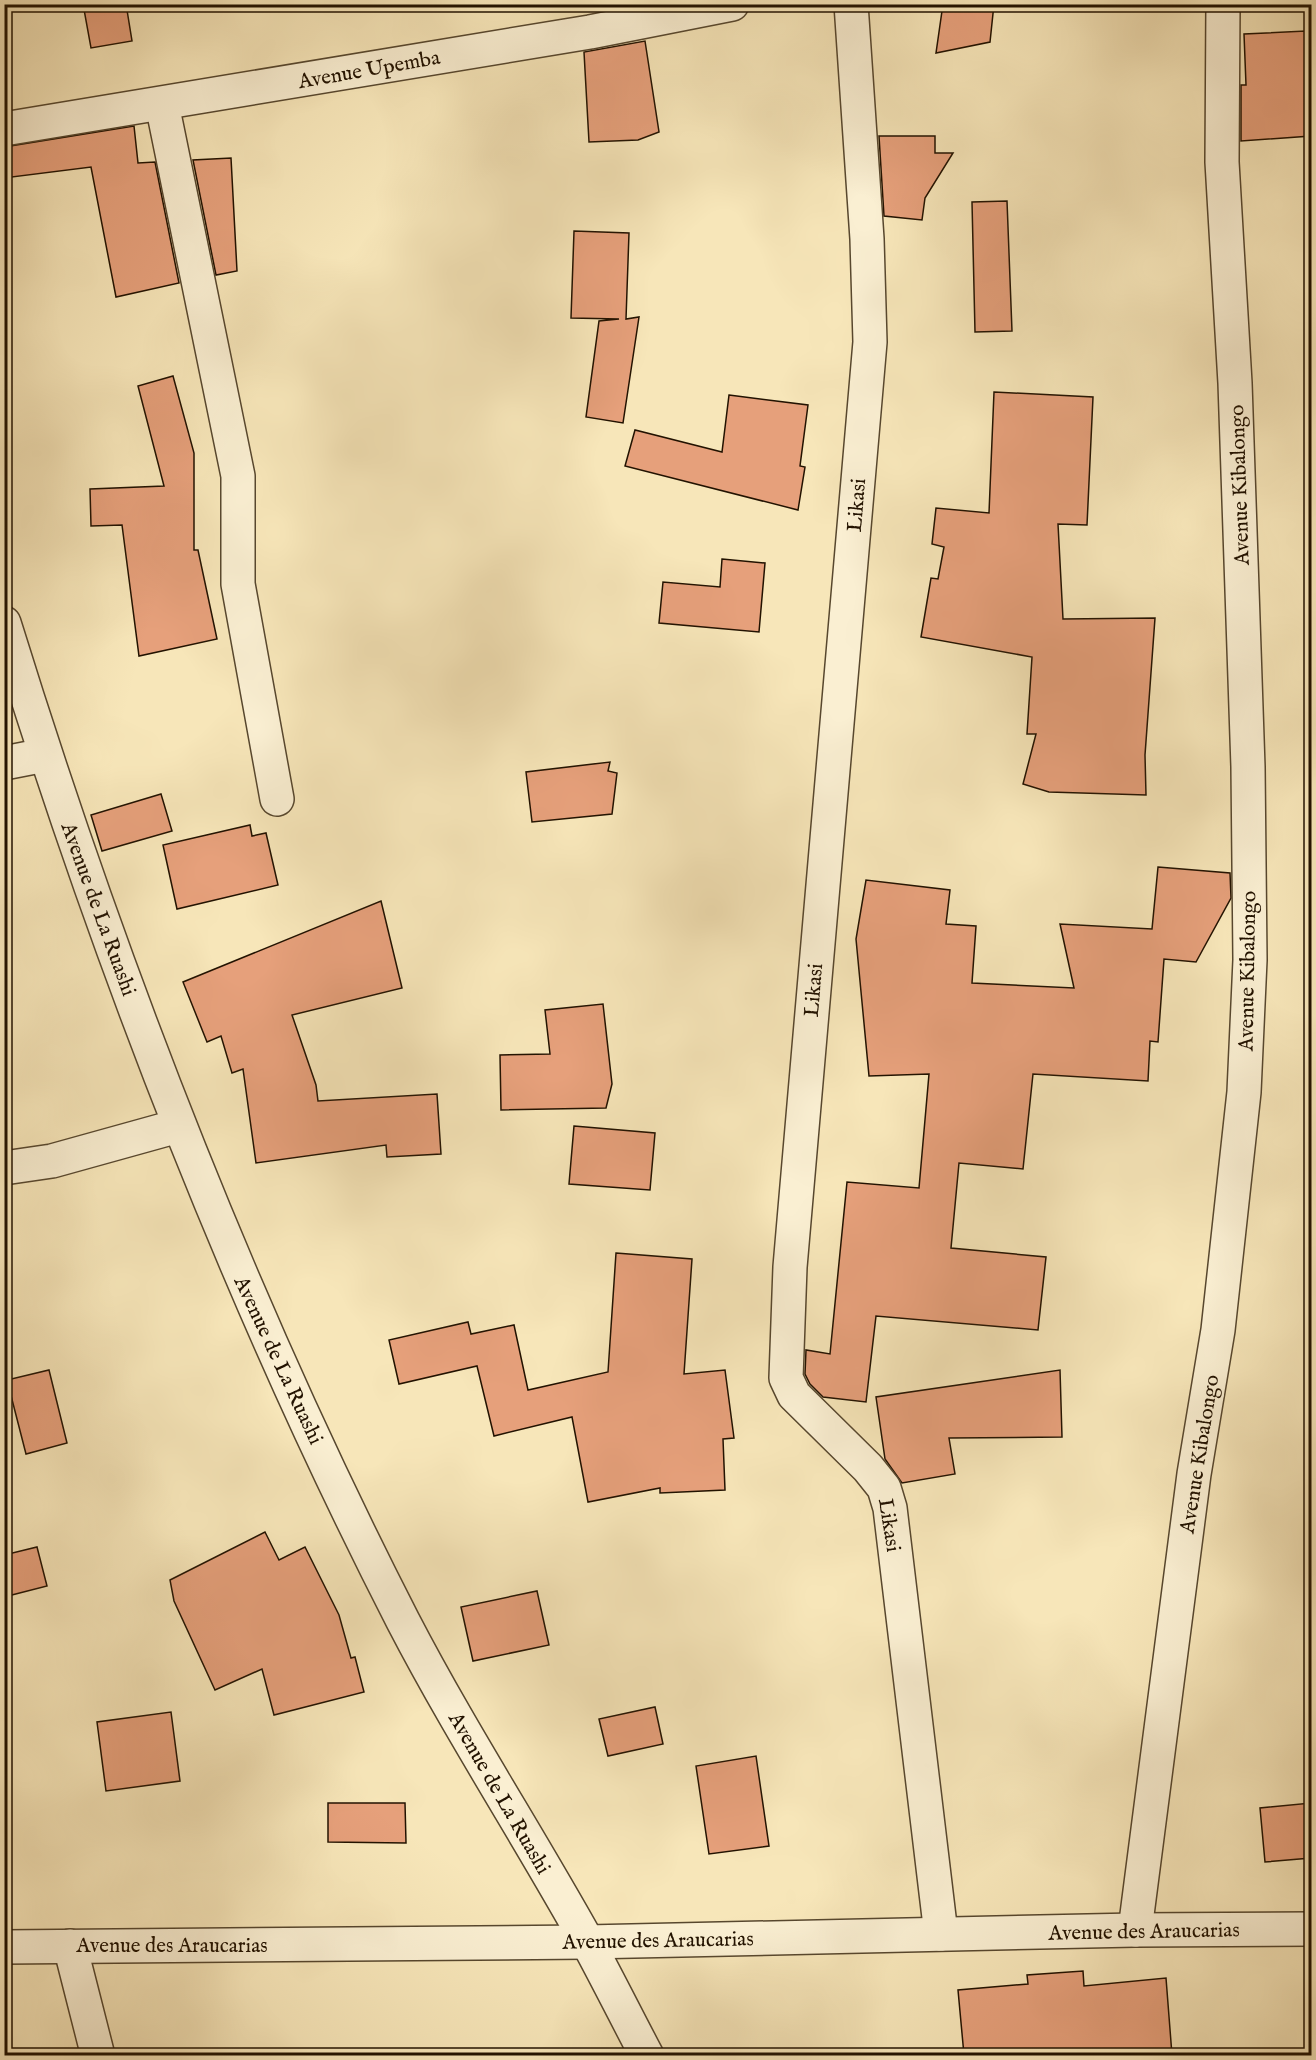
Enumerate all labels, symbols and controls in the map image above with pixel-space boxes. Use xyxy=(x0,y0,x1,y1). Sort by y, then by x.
street label: Avenue Upemba xyxy=(295,45,443,96)
street label: Avenue Kibalongo xyxy=(1224,404,1257,567)
street label: Likasi xyxy=(842,477,873,533)
street label: Avenue de La Ruashi xyxy=(53,818,142,1000)
street label: Avenue Kibalongo xyxy=(1234,891,1263,1052)
street label: Likasi xyxy=(799,962,830,1018)
street label: Avenue de La Ruashi xyxy=(226,1271,328,1449)
street label: Avenue Kibalongo xyxy=(1174,1373,1226,1537)
street label: Likasi xyxy=(871,1497,906,1554)
street label: Avenue de La Ruashi xyxy=(441,1707,556,1880)
street label: Avenue des Araucarias xyxy=(1047,1917,1240,1948)
street label: Avenue des Araucarias xyxy=(561,1926,754,1957)
street label: Avenue des Araucarias xyxy=(75,1933,268,1960)

